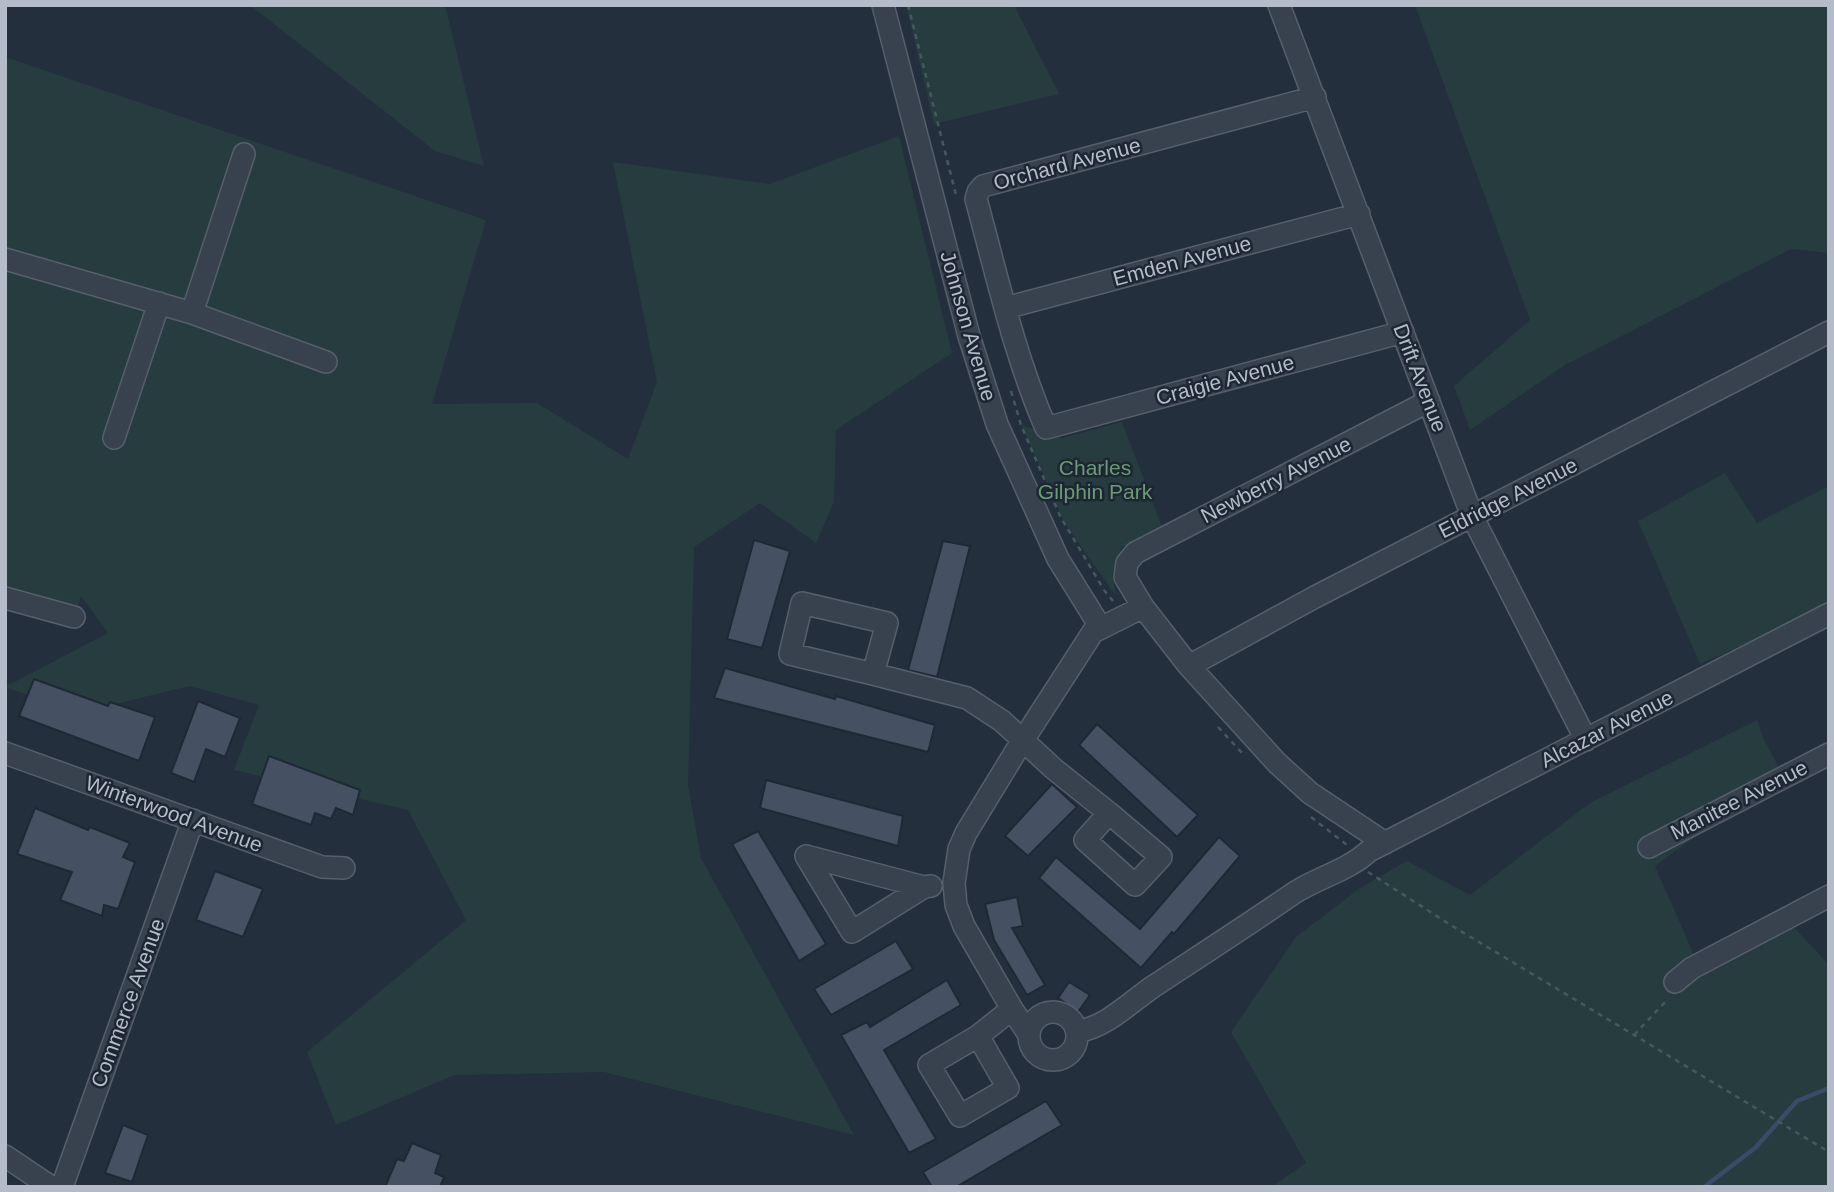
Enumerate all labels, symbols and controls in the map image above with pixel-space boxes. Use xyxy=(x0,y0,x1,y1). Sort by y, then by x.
street label: Orchard Avenue xyxy=(991,133,1143,194)
street label: Emden Avenue xyxy=(1110,231,1253,290)
street label: Johnson Avenue xyxy=(936,248,1001,403)
street label: Drift Avenue xyxy=(1389,320,1452,435)
street label: Craigie Avenue xyxy=(1153,350,1296,409)
street label: Newberry Avenue xyxy=(1197,432,1355,527)
street label: Eldridge Avenue xyxy=(1435,453,1581,542)
park label: Charles Gilphin Park xyxy=(1038,456,1153,503)
street label: Alcazar Avenue xyxy=(1537,685,1677,772)
street label: Manitee Avenue xyxy=(1667,755,1811,844)
street label: Winterwood Avenue xyxy=(83,771,266,856)
street label: Commerce Avenue xyxy=(86,915,169,1090)

